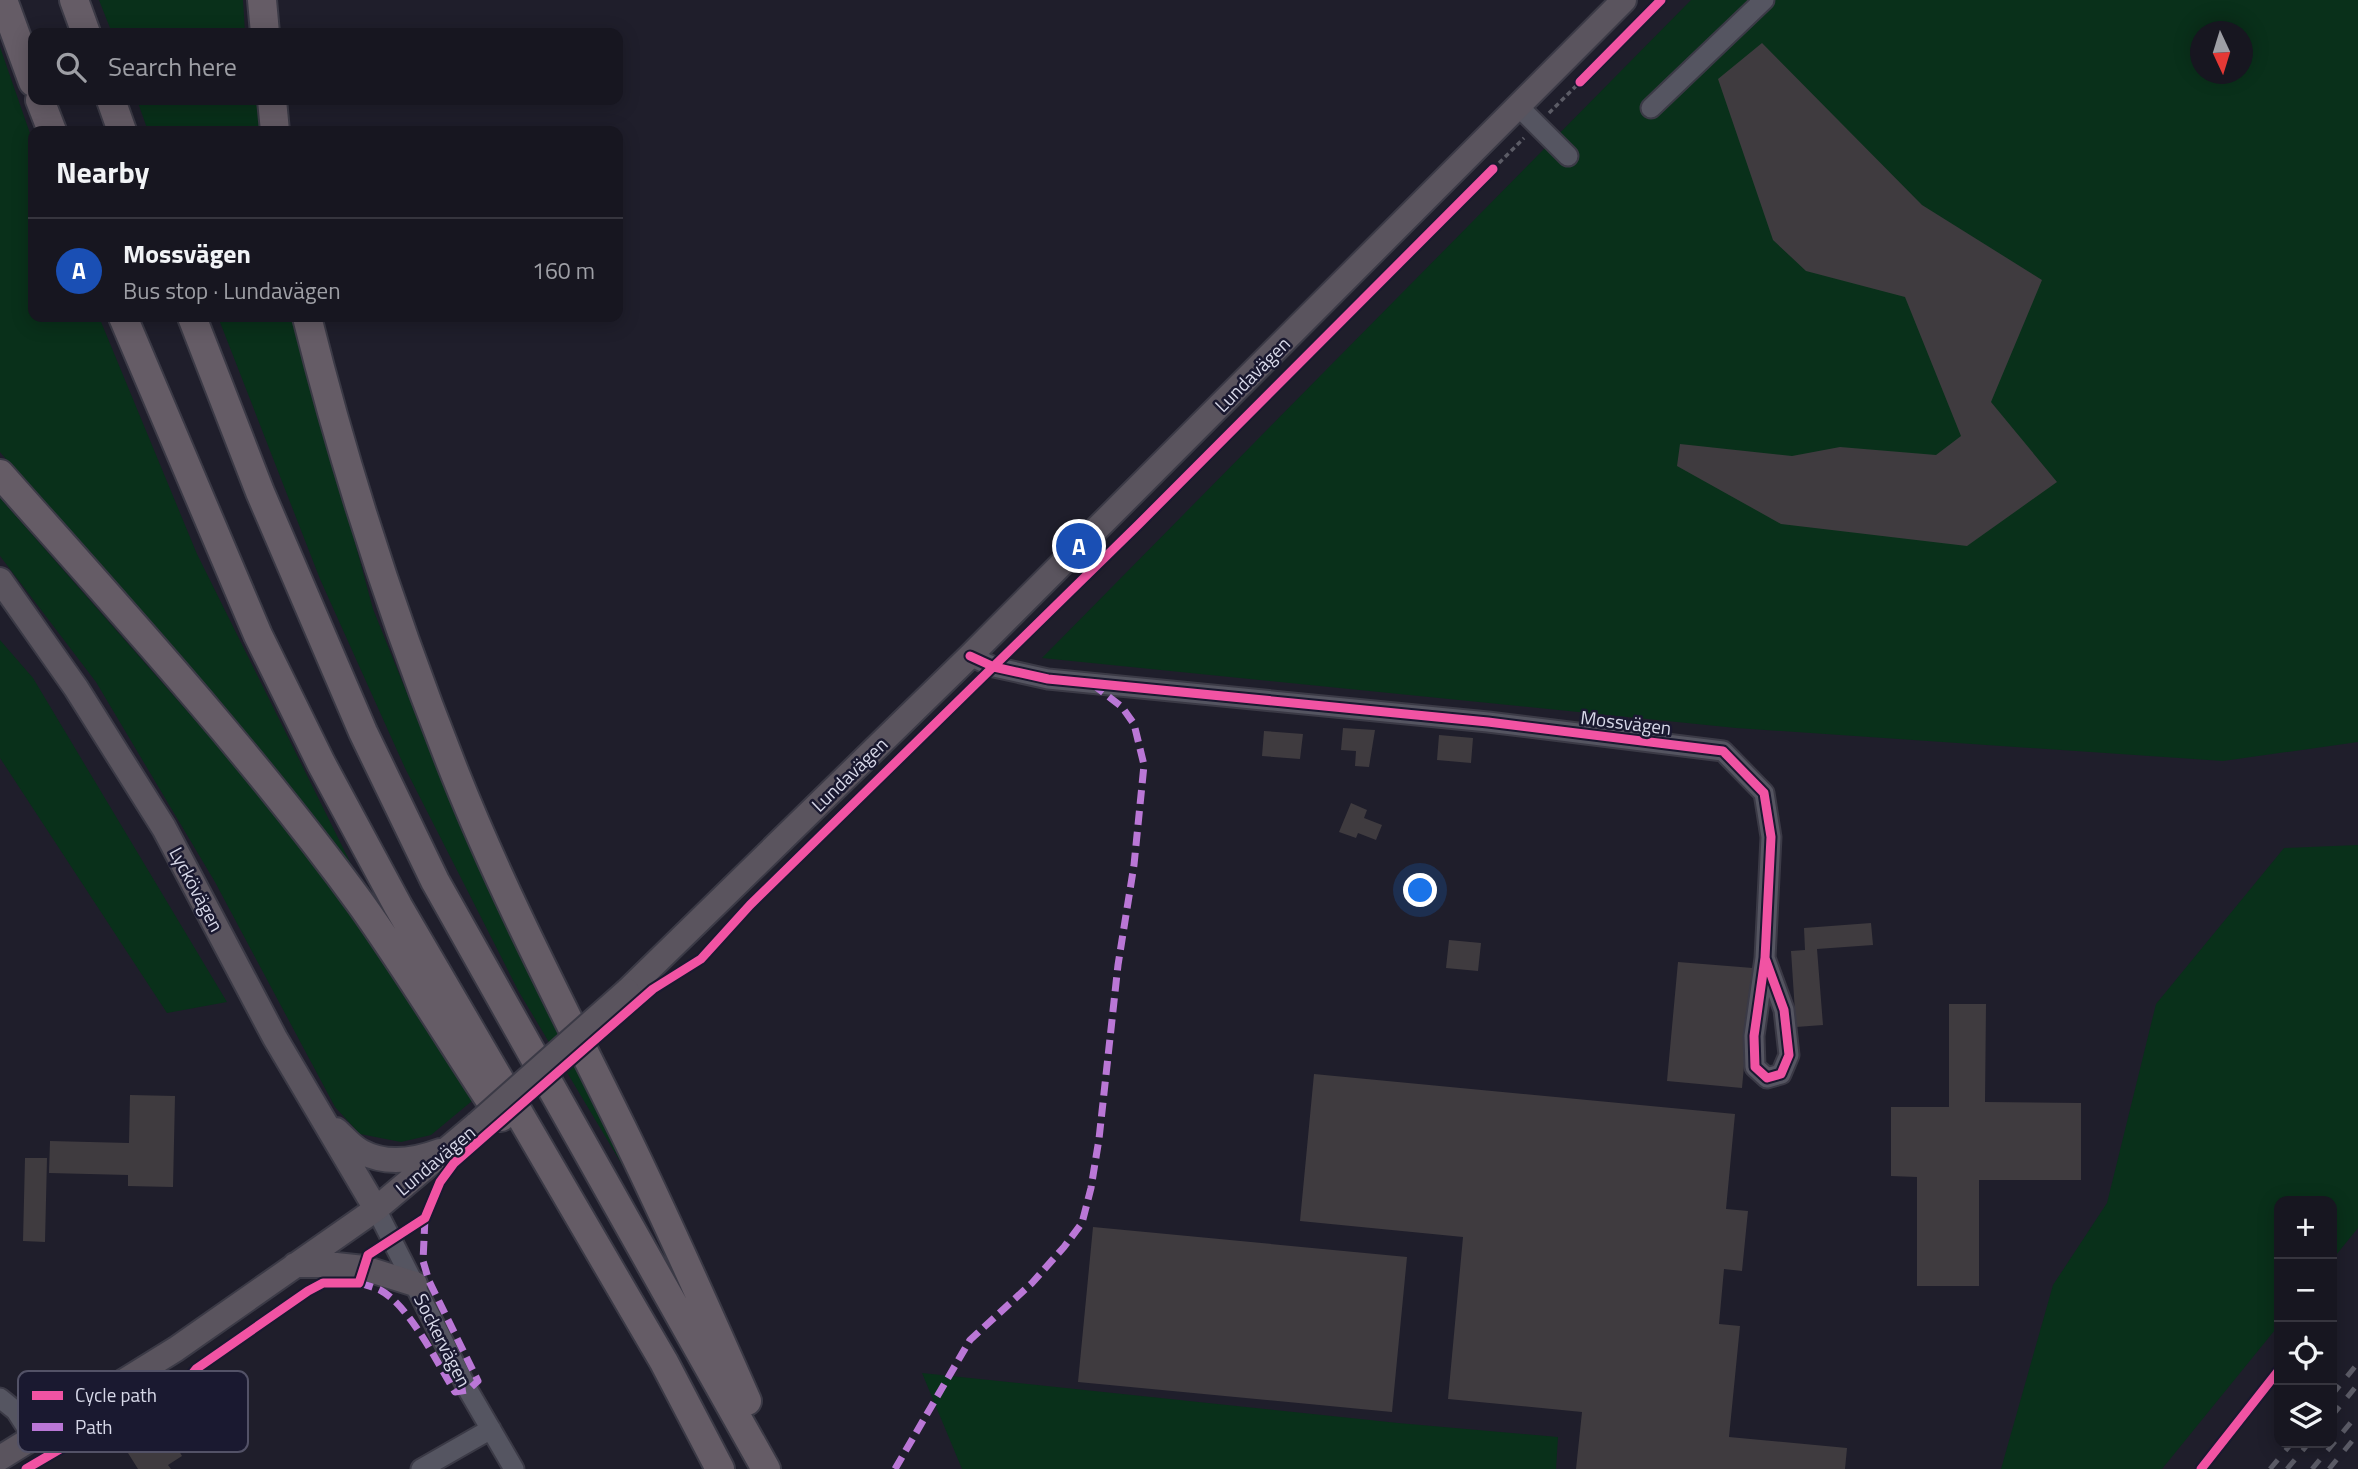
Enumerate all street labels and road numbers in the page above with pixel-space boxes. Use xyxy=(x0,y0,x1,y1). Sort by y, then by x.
street label: Lundavägen xyxy=(1208,330,1296,418)
street label: Mossvägen xyxy=(1579,702,1673,742)
street label: Lundavägen xyxy=(804,730,894,818)
street label: Lyckövägen xyxy=(163,841,231,937)
street label: Lundavägen xyxy=(389,1118,481,1202)
street label: Sockervägen xyxy=(407,1288,479,1392)

